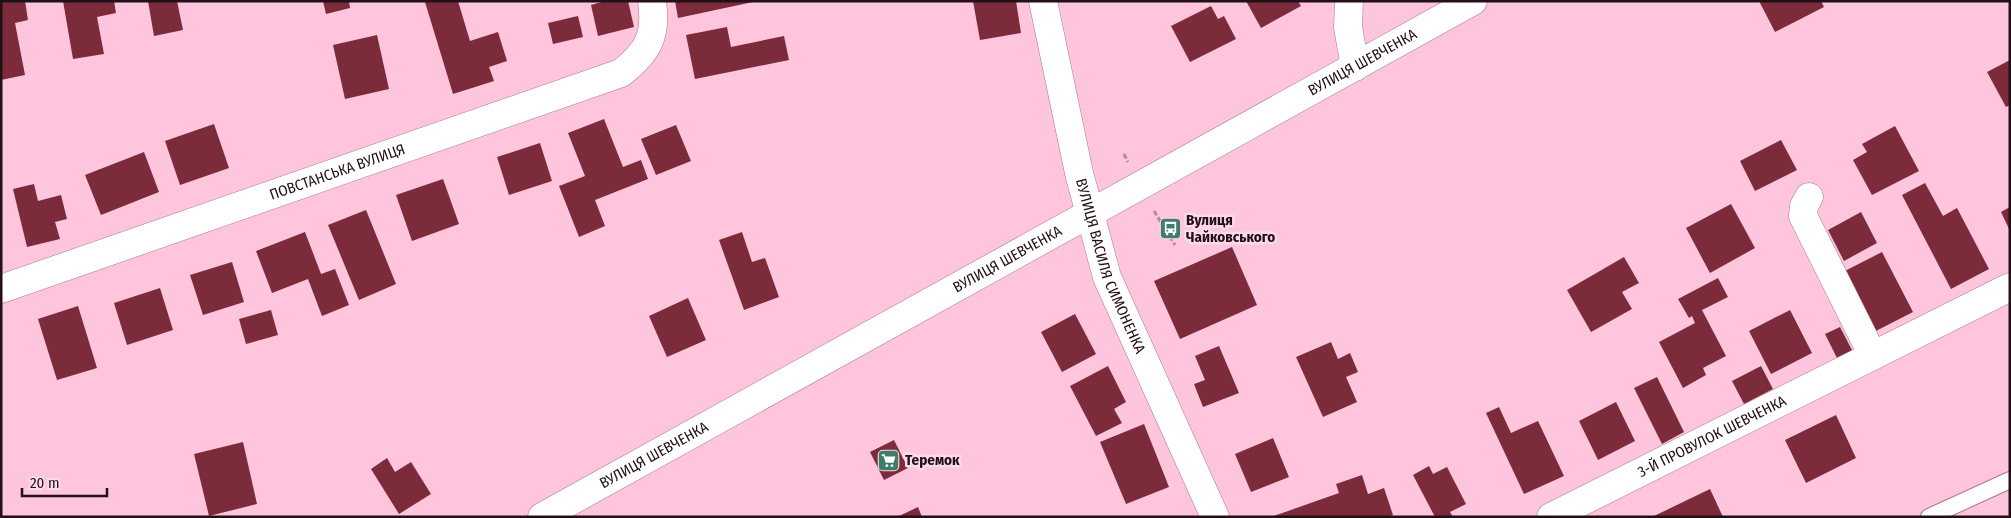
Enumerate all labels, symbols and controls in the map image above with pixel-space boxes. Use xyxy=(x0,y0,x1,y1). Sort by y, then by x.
street label: ВУЛИЦЯ ШЕВЧЕНКА xyxy=(1305,25,1420,100)
street label: ПОВСТАНСЬКА ВУЛИЦЯ xyxy=(267,140,407,204)
street label: ВУЛИЦЯ ВАСИЛЯ СИМОНЕНКА xyxy=(1072,176,1149,356)
place label: Вулиця Чайковського xyxy=(1186,211,1275,246)
bus stop icon: Вулиця Чайковського xyxy=(1158,217,1182,241)
street label: ВУЛИЦЯ ШЕВЧЕНКА xyxy=(950,222,1065,296)
street label: 3-Й ПРОВУЛОК ШЕВЧЕНКА xyxy=(1635,392,1789,481)
street label: ВУЛИЦЯ ШЕВЧЕНКА xyxy=(596,418,712,492)
supermarket icon: Теремок xyxy=(877,448,901,472)
place label: Теремок xyxy=(905,451,960,469)
scale bar xyxy=(22,466,108,498)
text: 20 m xyxy=(30,474,60,492)

